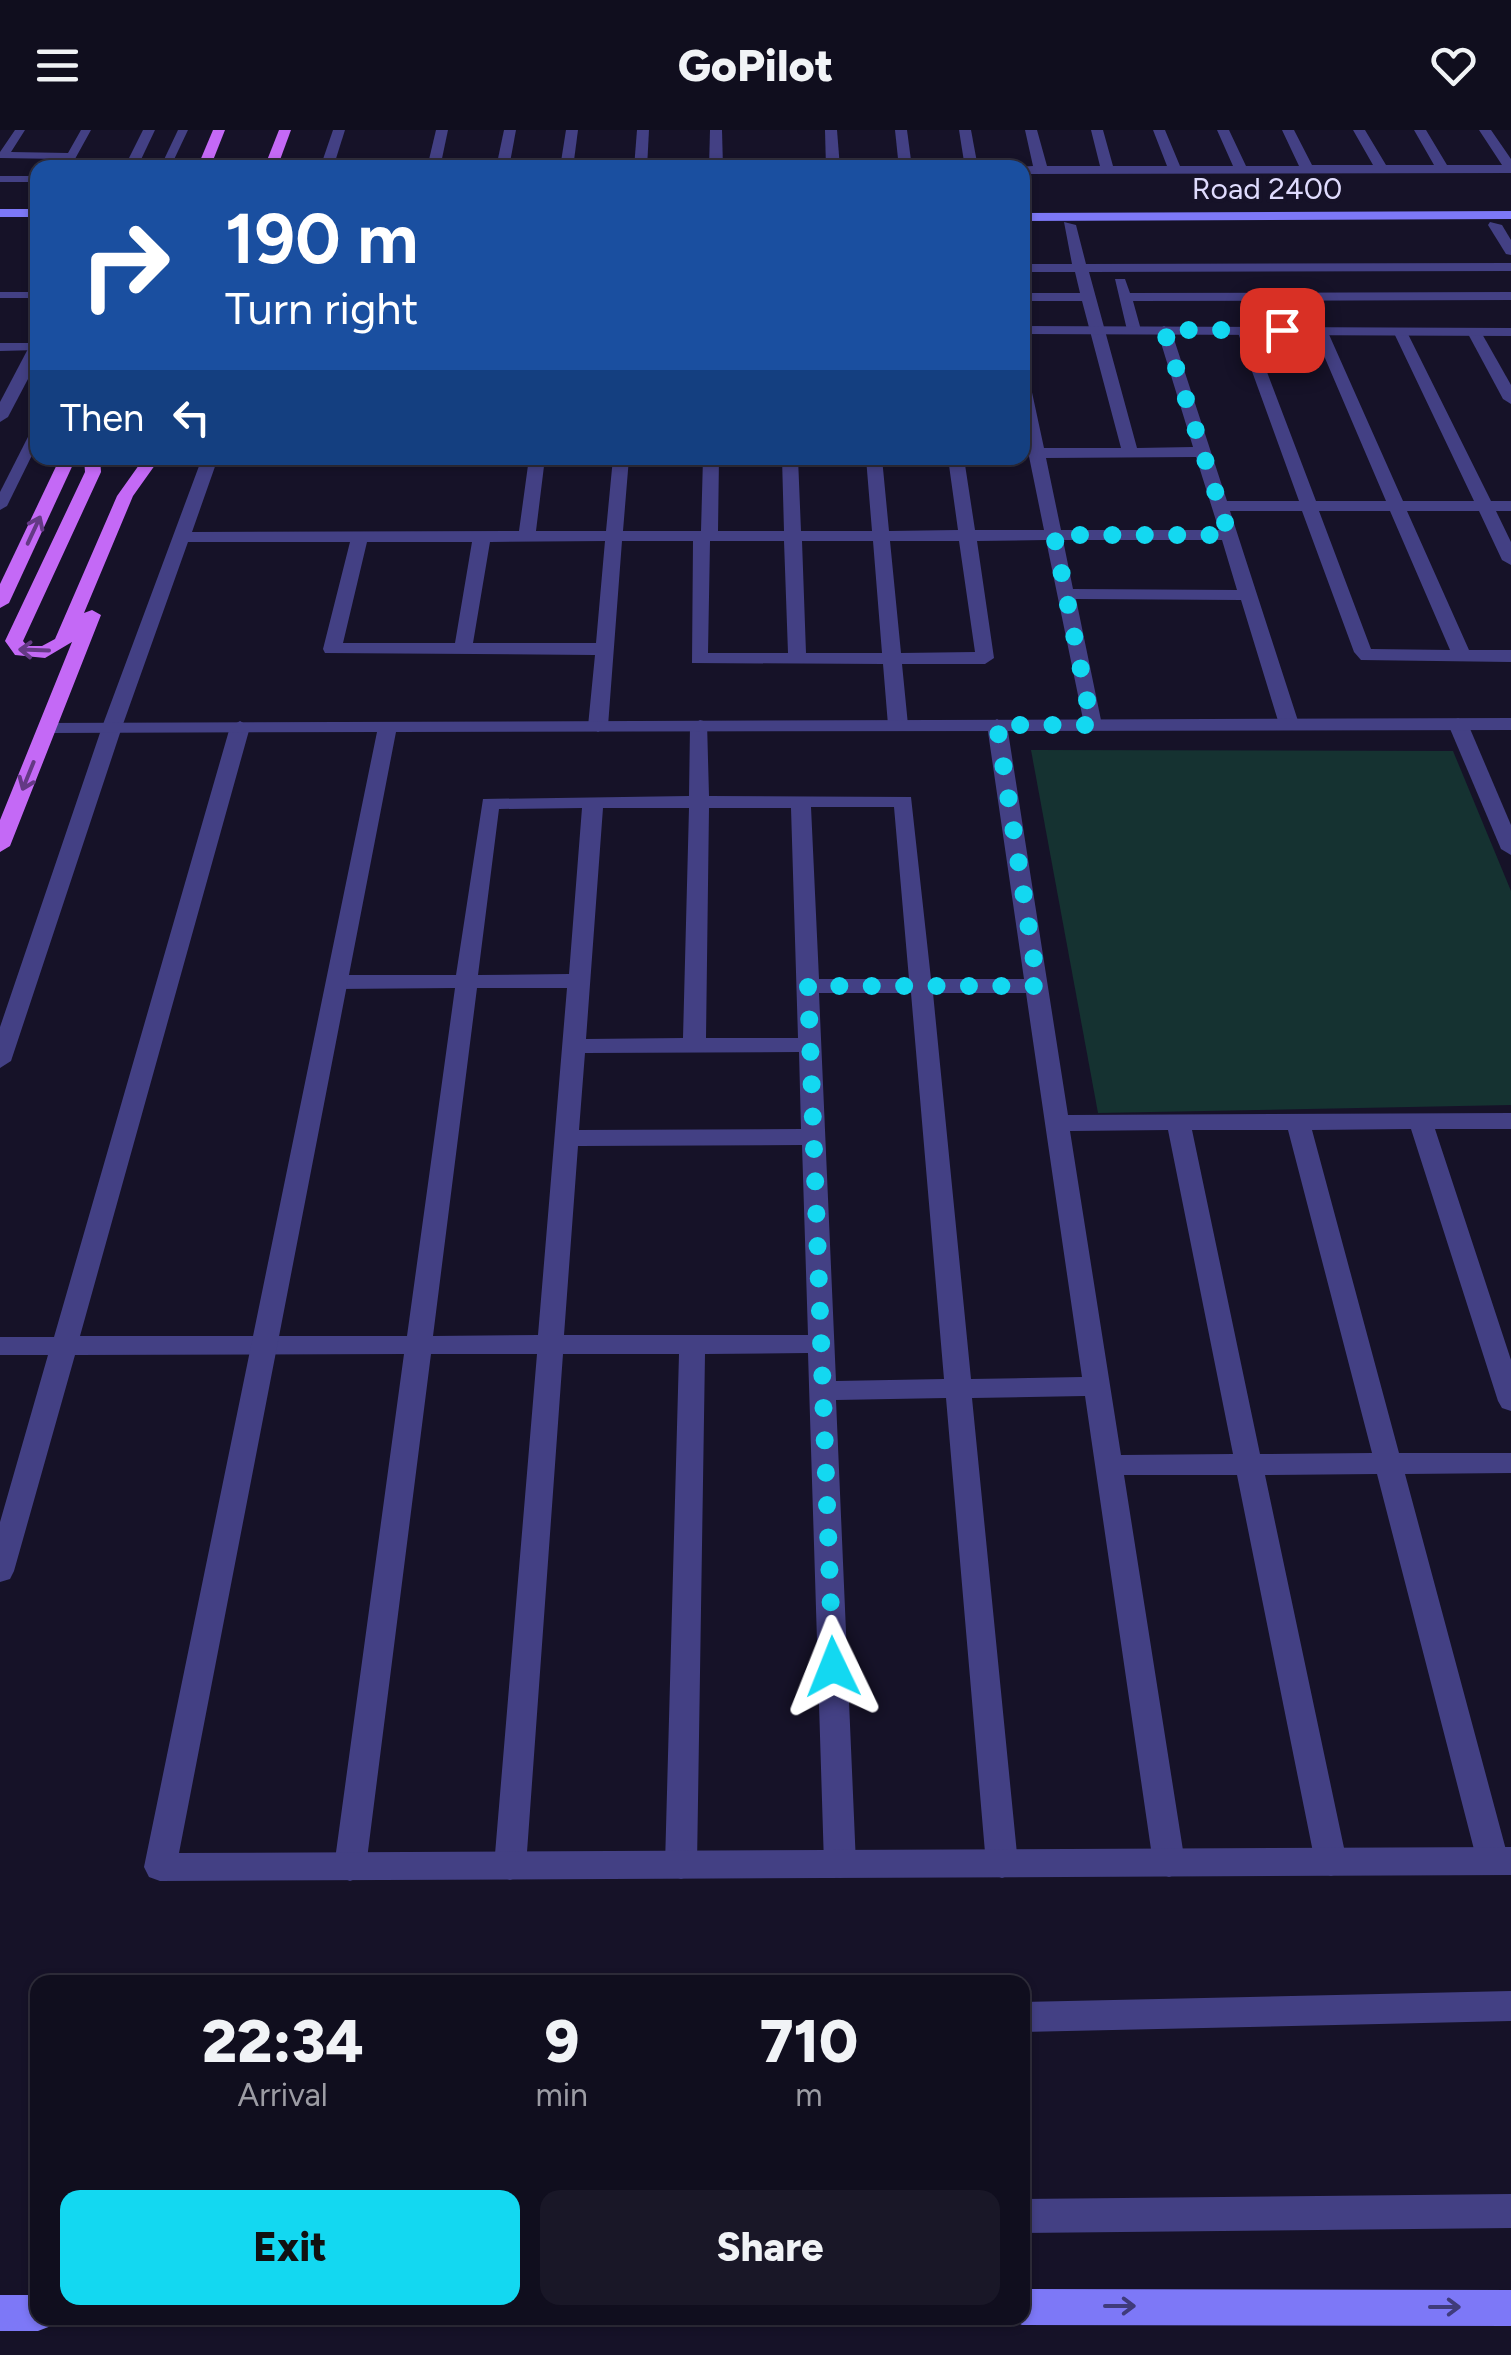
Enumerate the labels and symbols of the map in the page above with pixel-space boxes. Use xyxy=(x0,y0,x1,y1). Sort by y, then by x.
street label: Road 2400 xyxy=(1192,170,1342,207)
pin xyxy=(1240,288,1325,373)
one-way arrow xyxy=(26,515,44,546)
one-way arrow xyxy=(18,640,51,659)
one-way arrow xyxy=(18,760,36,791)
position arrow xyxy=(781,1615,885,1719)
one-way arrow xyxy=(1102,2296,1135,2316)
one-way arrow xyxy=(1428,2298,1460,2317)

